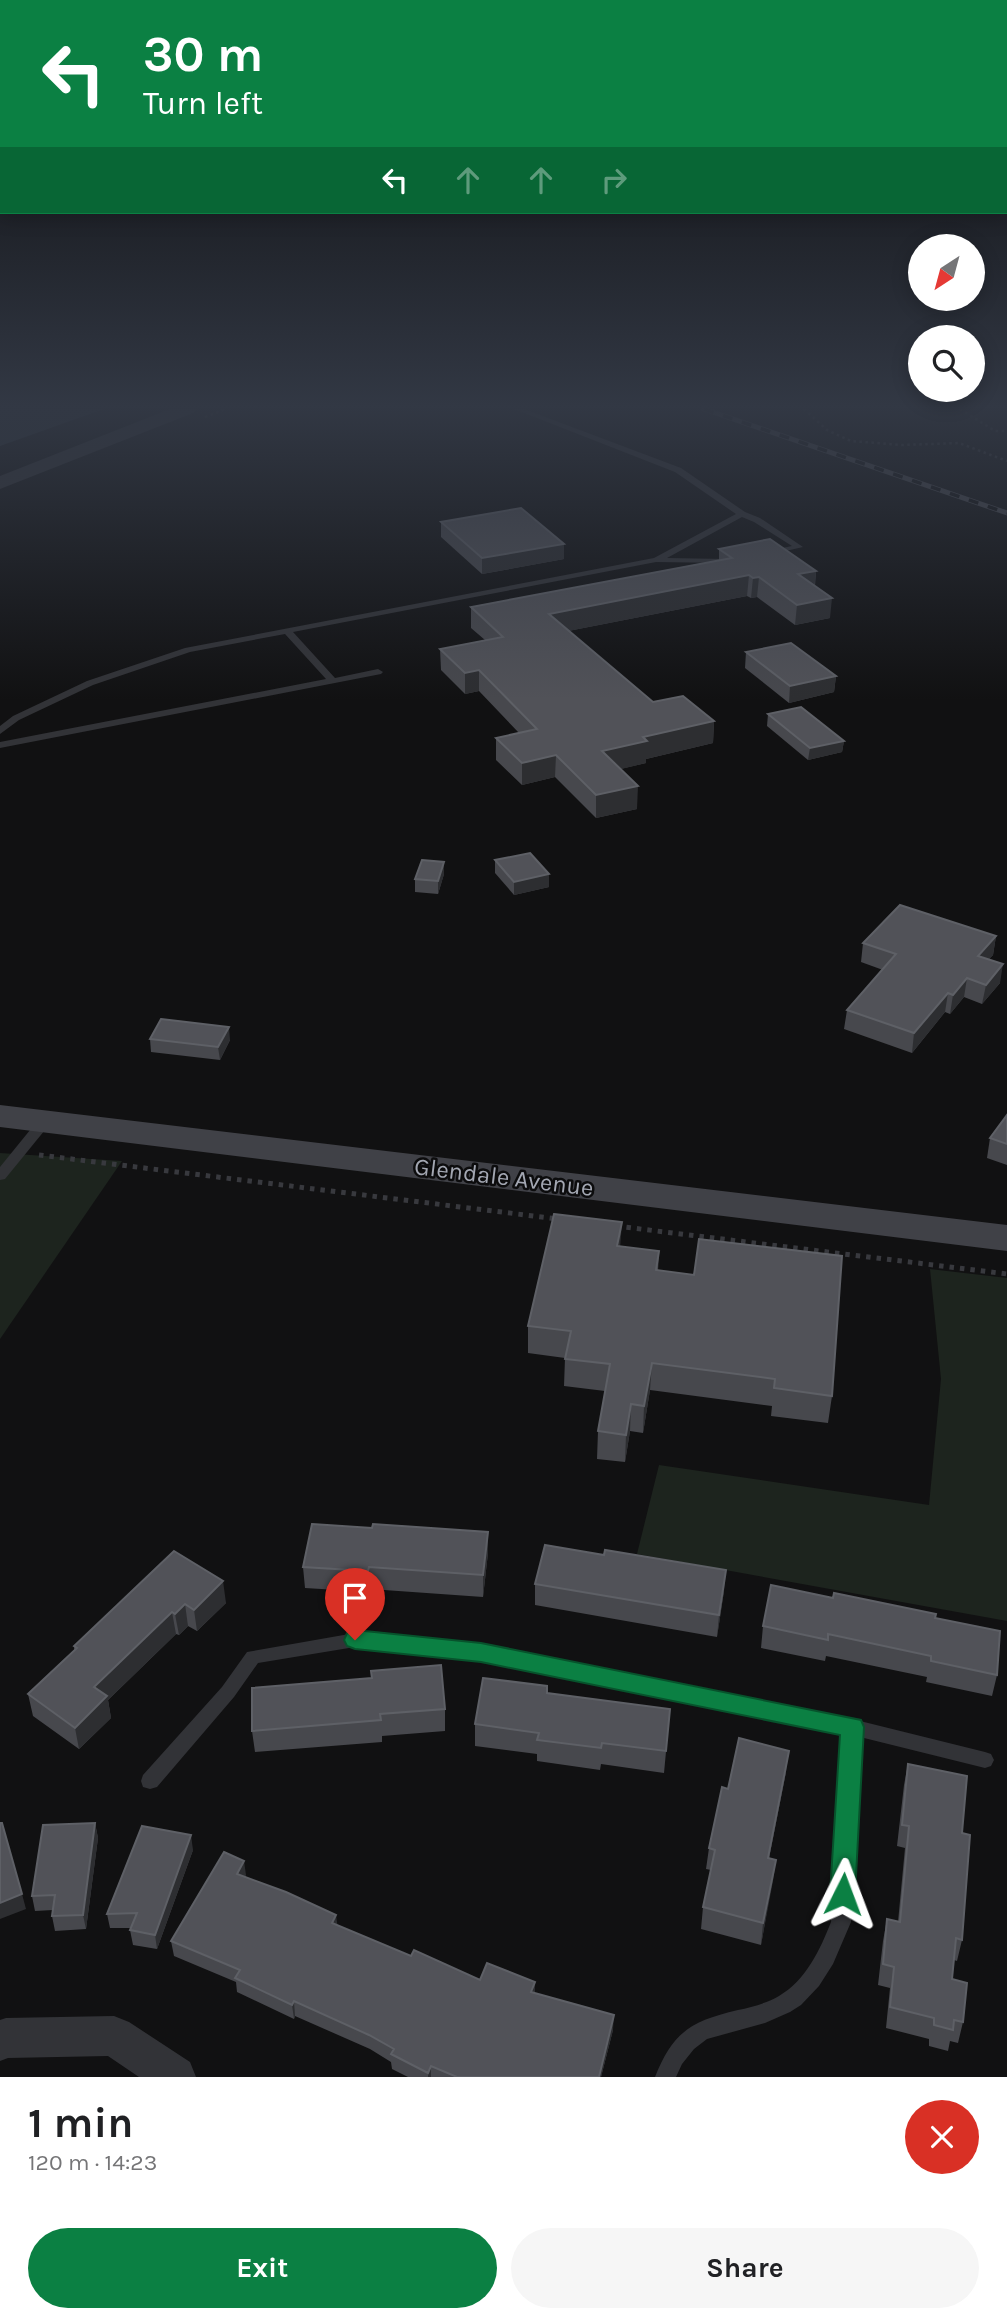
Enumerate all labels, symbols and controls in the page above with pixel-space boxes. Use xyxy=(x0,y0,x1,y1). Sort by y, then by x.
text: 30 m xyxy=(143,26,263,83)
icon: left xyxy=(28,28,119,119)
text: Turn left xyxy=(143,85,263,122)
icon: left xyxy=(376,161,414,199)
icon: ahead xyxy=(449,161,487,199)
icon: ahead xyxy=(522,161,560,199)
icon: right xyxy=(595,161,633,199)
north arrow xyxy=(908,234,985,312)
map controls xyxy=(908,234,985,402)
button: search xyxy=(908,325,985,402)
street label: Glendale Avenue xyxy=(413,1152,595,1202)
pin xyxy=(325,1568,385,1640)
icon: arrive xyxy=(336,1579,374,1617)
position arrow xyxy=(806,1857,880,1931)
text: 1 min xyxy=(28,2098,133,2148)
button: close xyxy=(905,2100,979,2174)
text: 120 m · 14:23 xyxy=(28,2149,157,2176)
button: Exit xyxy=(28,2228,497,2308)
button: Share xyxy=(511,2228,979,2308)

